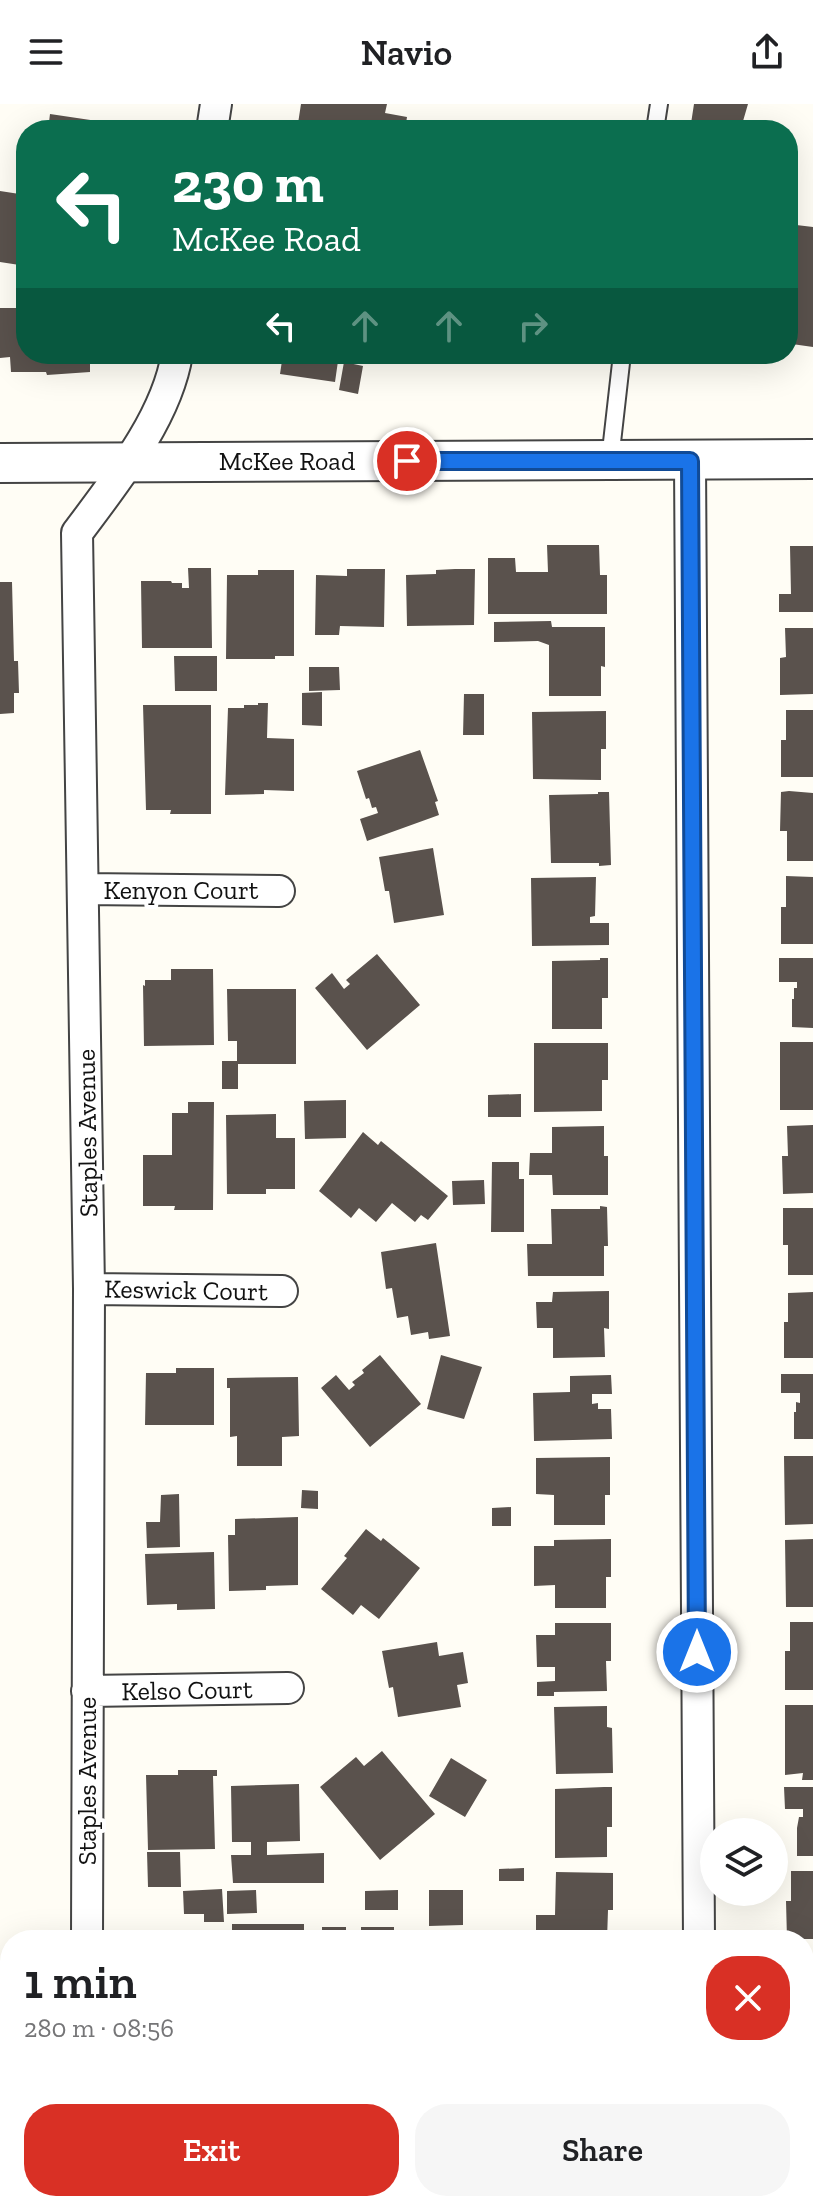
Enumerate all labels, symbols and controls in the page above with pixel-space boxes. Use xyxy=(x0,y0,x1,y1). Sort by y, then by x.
icon: menu xyxy=(24,30,68,74)
icon: share xyxy=(745,30,789,74)
text: Navio xyxy=(361,31,452,74)
text: 230 m xyxy=(172,149,324,216)
icon: left xyxy=(40,152,144,256)
text: McKee Road xyxy=(172,217,361,260)
icon: left xyxy=(259,304,303,348)
icon: ahead xyxy=(343,304,387,348)
icon: ahead xyxy=(427,304,471,348)
icon: right xyxy=(511,304,555,348)
pin xyxy=(373,427,441,495)
icon: arrive xyxy=(385,439,429,483)
street label: McKee Road xyxy=(219,445,355,477)
street label: Kenyon Court xyxy=(103,874,259,906)
street label: Staples Avenue xyxy=(70,1049,104,1217)
street label: Keswick Court xyxy=(104,1273,268,1307)
position arrow xyxy=(655,1610,739,1694)
street label: Kelso Court xyxy=(121,1673,253,1707)
street label: Staples Avenue xyxy=(71,1697,103,1865)
map controls xyxy=(700,1818,788,1906)
button: layers xyxy=(700,1818,788,1906)
text: 1 min xyxy=(24,1953,137,2010)
button: close xyxy=(706,1956,790,2040)
text: 280 m · 08:56 xyxy=(24,2012,174,2044)
button: Exit xyxy=(24,2104,399,2196)
button: Share xyxy=(415,2104,790,2196)

